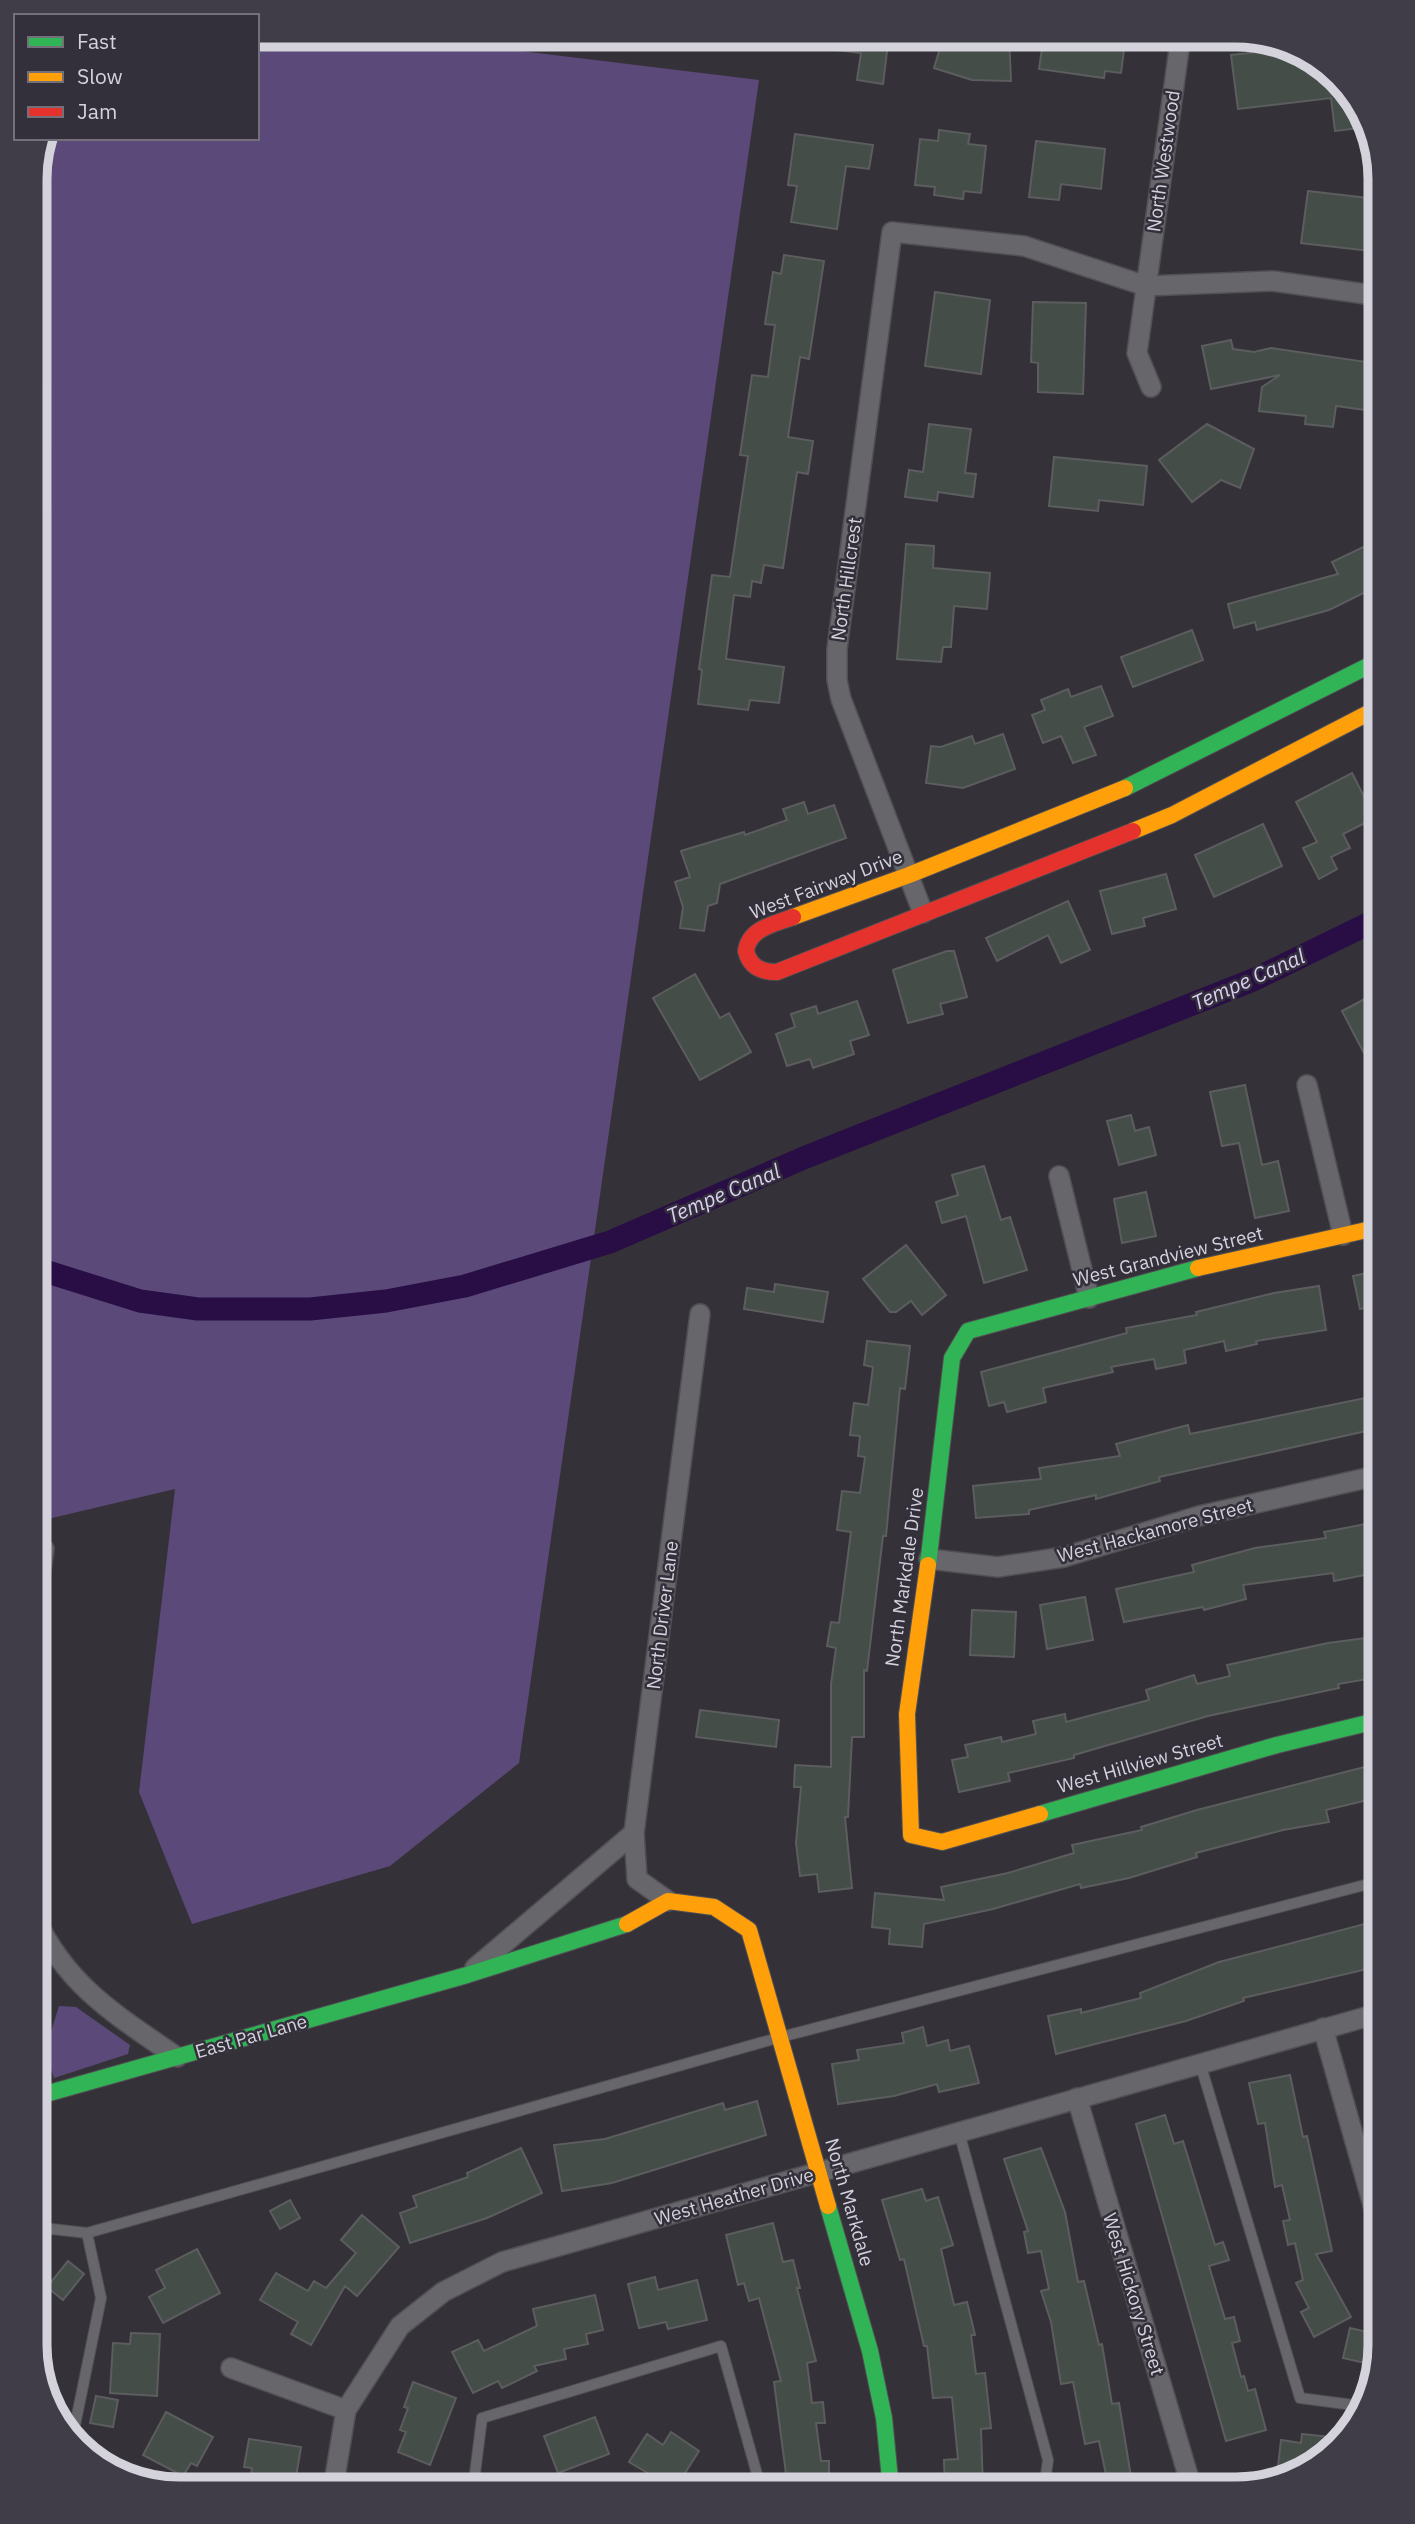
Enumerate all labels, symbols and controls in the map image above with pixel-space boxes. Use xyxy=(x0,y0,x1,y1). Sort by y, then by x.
legend xyxy=(14,14,259,140)
text: Fast xyxy=(77,27,117,55)
text: Slow xyxy=(77,62,123,90)
street label: North Westwood xyxy=(1141,89,1185,233)
text: Jam xyxy=(77,97,117,125)
street label: North Hillcrest xyxy=(825,516,867,642)
street label: West Fairway Drive xyxy=(746,844,906,924)
water label: Tempe Canal xyxy=(1187,941,1309,1016)
water label: Tempe Canal xyxy=(662,1156,785,1230)
street label: West Grandview Street xyxy=(1070,1221,1266,1291)
street label: North Markdale Drive xyxy=(880,1486,928,1668)
street label: West Hackamore Street xyxy=(1054,1492,1256,1568)
street label: North Driver Lane xyxy=(641,1539,683,1691)
street label: West Hillview Street xyxy=(1054,1728,1226,1798)
street label: East Par Lane xyxy=(192,2009,310,2063)
street label: North Markdale xyxy=(820,2135,880,2269)
street label: West Heather Drive xyxy=(651,2162,817,2230)
street label: West Hickory Street xyxy=(1098,2210,1170,2378)

